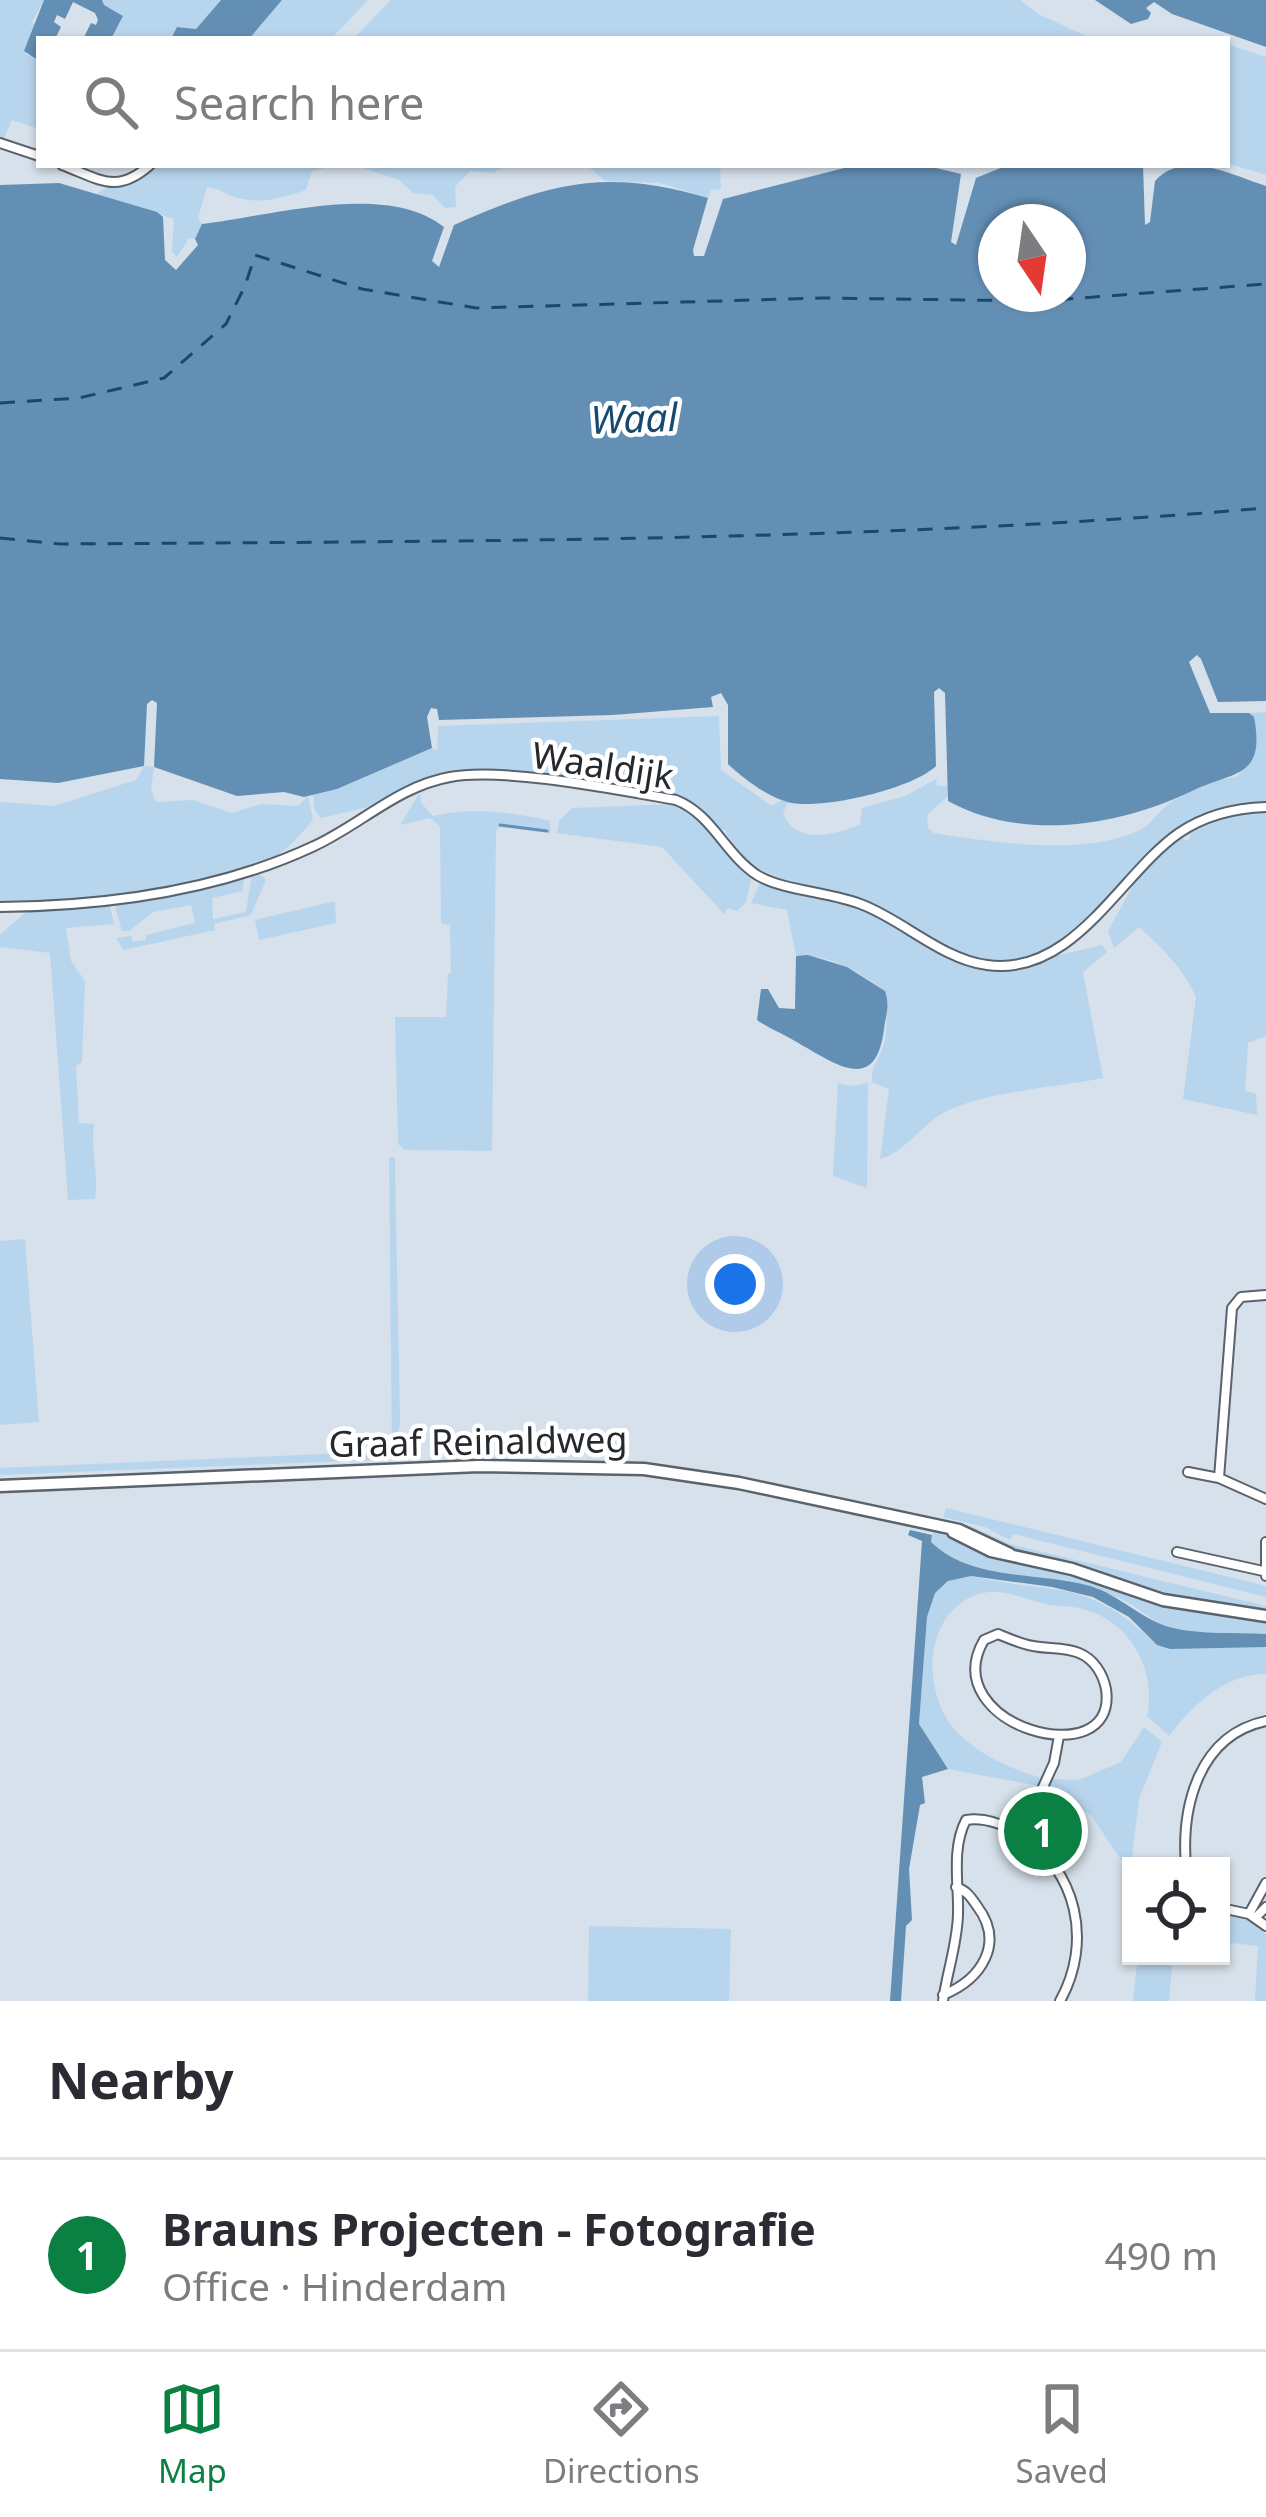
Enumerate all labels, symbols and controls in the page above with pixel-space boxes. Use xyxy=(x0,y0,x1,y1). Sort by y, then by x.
search box xyxy=(36,36,1230,168)
icon: search xyxy=(78,69,144,135)
text: Search here xyxy=(174,72,424,133)
north arrow xyxy=(978,204,1086,312)
water label: Waal xyxy=(590,389,679,445)
street label: Waaldijk xyxy=(529,730,677,800)
your location xyxy=(705,1254,765,1314)
street label: Graaf Reinaldweg xyxy=(328,1414,628,1468)
pin: 1 xyxy=(1004,1786,1082,1876)
map controls xyxy=(1122,1857,1230,1965)
button: locate xyxy=(1122,1857,1230,1965)
text: Nearby xyxy=(48,2044,234,2114)
text: Brauns Projecten - Fotografie xyxy=(162,2198,816,2259)
text: 1 xyxy=(76,2228,98,2281)
text: 490 m xyxy=(1104,2228,1218,2281)
text: Office · Hinderdam xyxy=(162,2259,508,2312)
tab: Map xyxy=(158,2376,227,2493)
tab: Directions xyxy=(543,2376,700,2493)
tab: Saved xyxy=(1016,2376,1108,2493)

